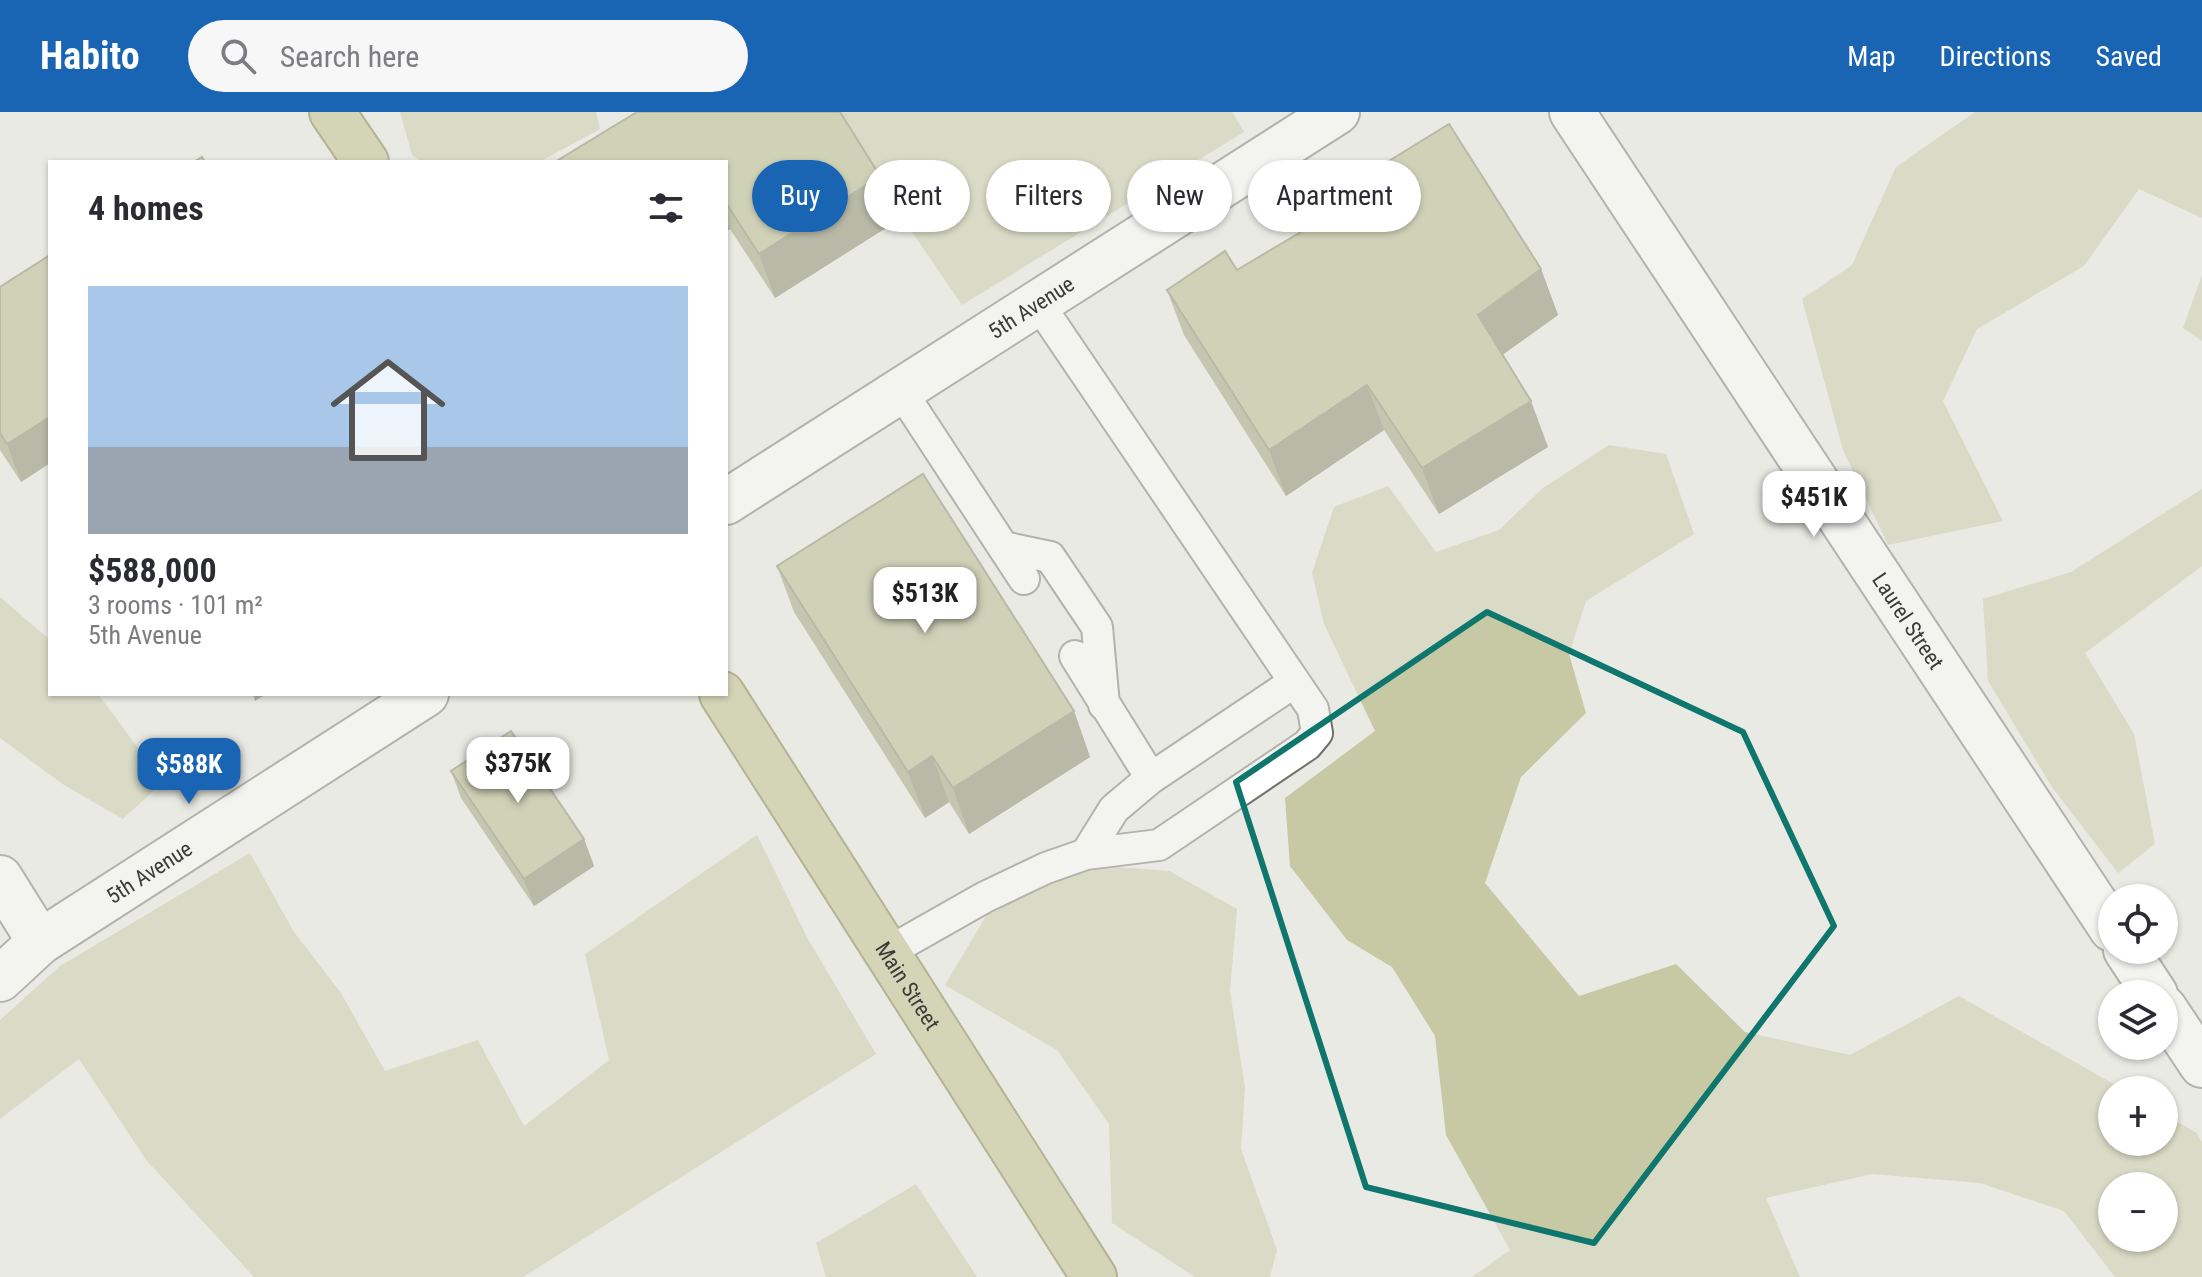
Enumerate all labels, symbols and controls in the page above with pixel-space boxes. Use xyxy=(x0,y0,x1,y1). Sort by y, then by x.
search box xyxy=(188,20,748,92)
text: Habito xyxy=(40,34,140,78)
icon: search xyxy=(216,34,260,78)
text: Search here xyxy=(280,39,419,74)
text: Map xyxy=(1847,40,1896,73)
text: Directions xyxy=(1940,40,2051,73)
text: Saved xyxy=(2095,40,2162,73)
chip: Buy xyxy=(752,160,848,232)
chip: Rent xyxy=(864,160,970,232)
chip: Filters xyxy=(986,160,1111,232)
chip: New xyxy=(1127,160,1232,232)
chip: Apartment xyxy=(1248,160,1421,232)
icon: filters xyxy=(644,186,688,230)
text: 4 homes xyxy=(88,188,204,228)
street label: 5th Avenue xyxy=(984,271,1079,344)
icon: home xyxy=(316,338,460,482)
pin: $451K xyxy=(1758,471,1870,539)
text: $451K xyxy=(1781,482,1847,512)
text: $588,000 xyxy=(88,550,217,590)
pin: $513K xyxy=(869,567,981,635)
street label: Laurel Street xyxy=(1867,568,1949,674)
text: $513K xyxy=(892,578,958,608)
text: 3 rooms · 101 m² xyxy=(88,590,263,620)
text: 5th Avenue xyxy=(88,620,202,650)
pin: $375K xyxy=(462,737,574,805)
pin: $588K xyxy=(133,738,245,806)
text: $375K xyxy=(485,748,551,778)
text: $588K xyxy=(156,749,222,779)
street label: 5th Avenue xyxy=(102,836,197,909)
map controls xyxy=(2098,884,2178,1252)
button: locate xyxy=(2098,884,2178,964)
street label: Main Street xyxy=(870,937,945,1035)
button: layers xyxy=(2098,980,2178,1060)
button: + xyxy=(2098,1076,2178,1156)
button: − xyxy=(2098,1172,2178,1252)

